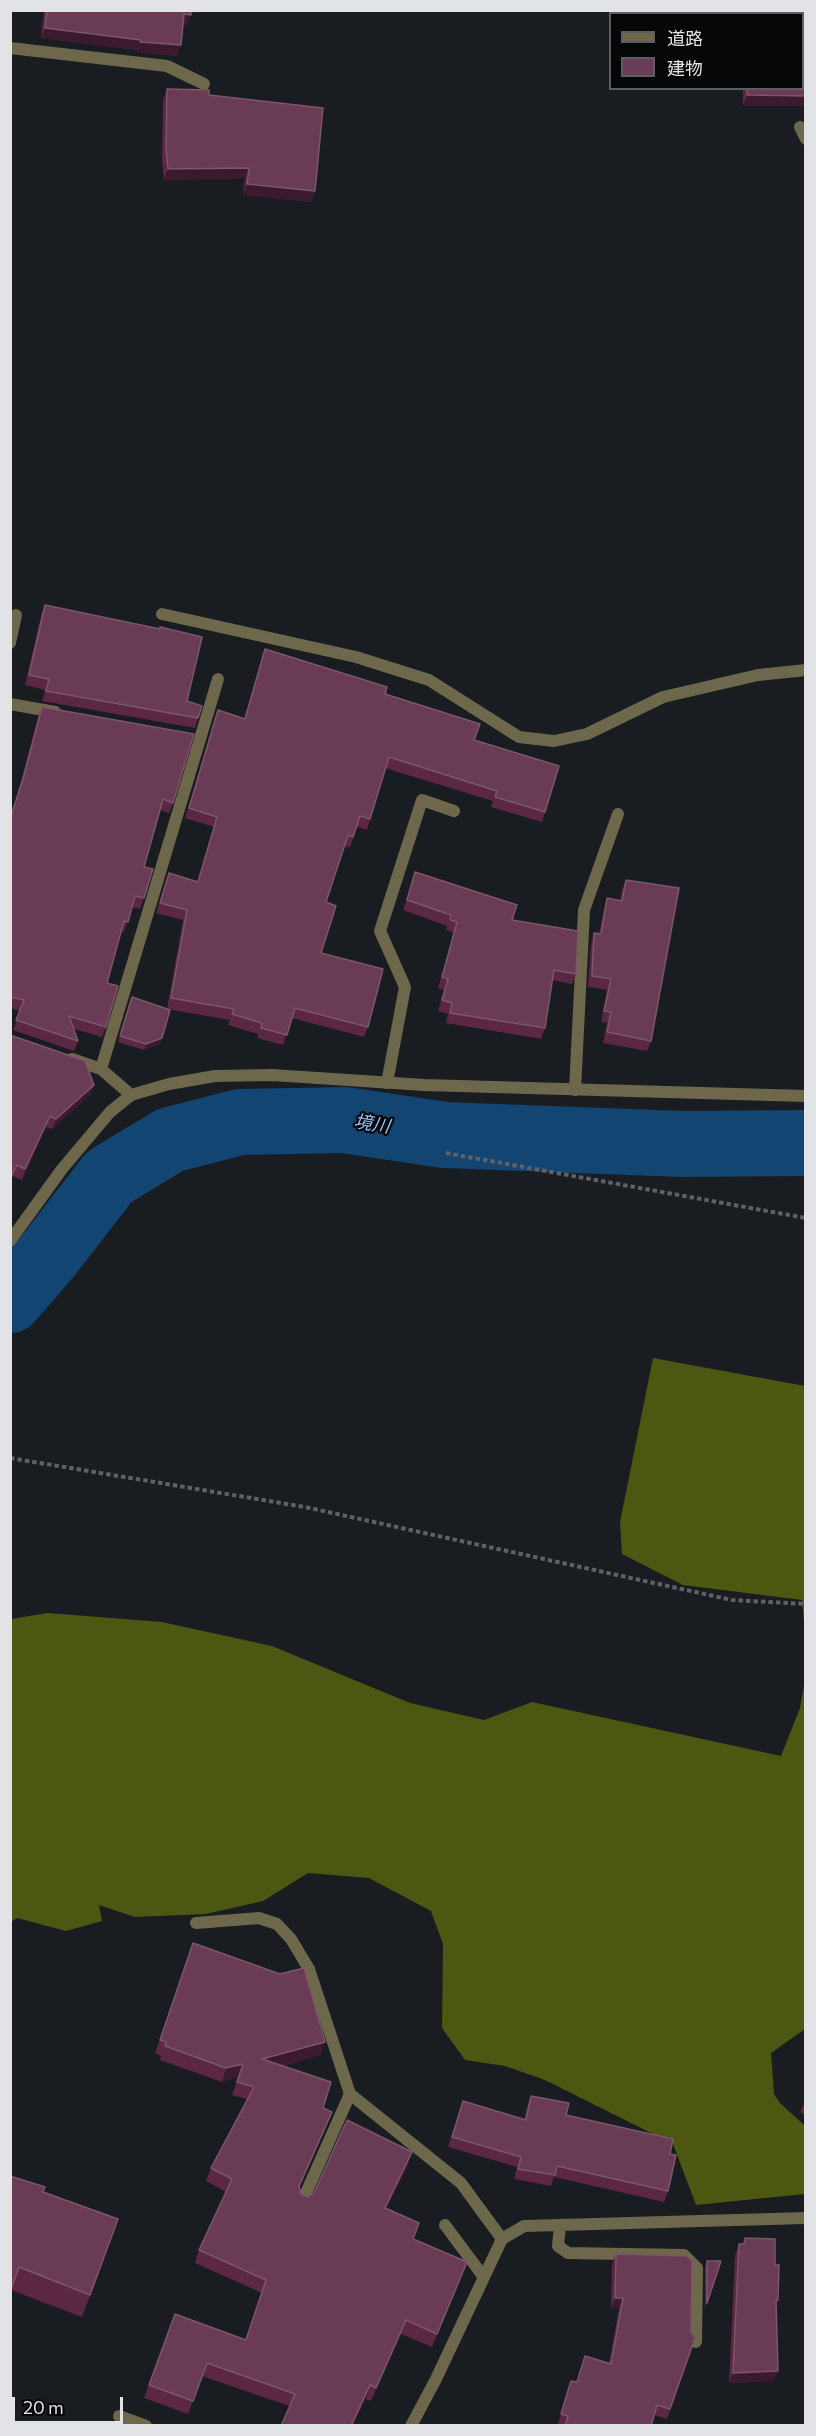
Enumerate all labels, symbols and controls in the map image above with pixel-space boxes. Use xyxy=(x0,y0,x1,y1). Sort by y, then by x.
legend xyxy=(609,12,804,90)
text: 道路 xyxy=(667,27,703,49)
text: 建物 xyxy=(667,57,703,79)
water label: 境川 xyxy=(353,1111,391,1137)
scale bar xyxy=(15,2385,126,2423)
text: 20 m xyxy=(23,2396,64,2418)

